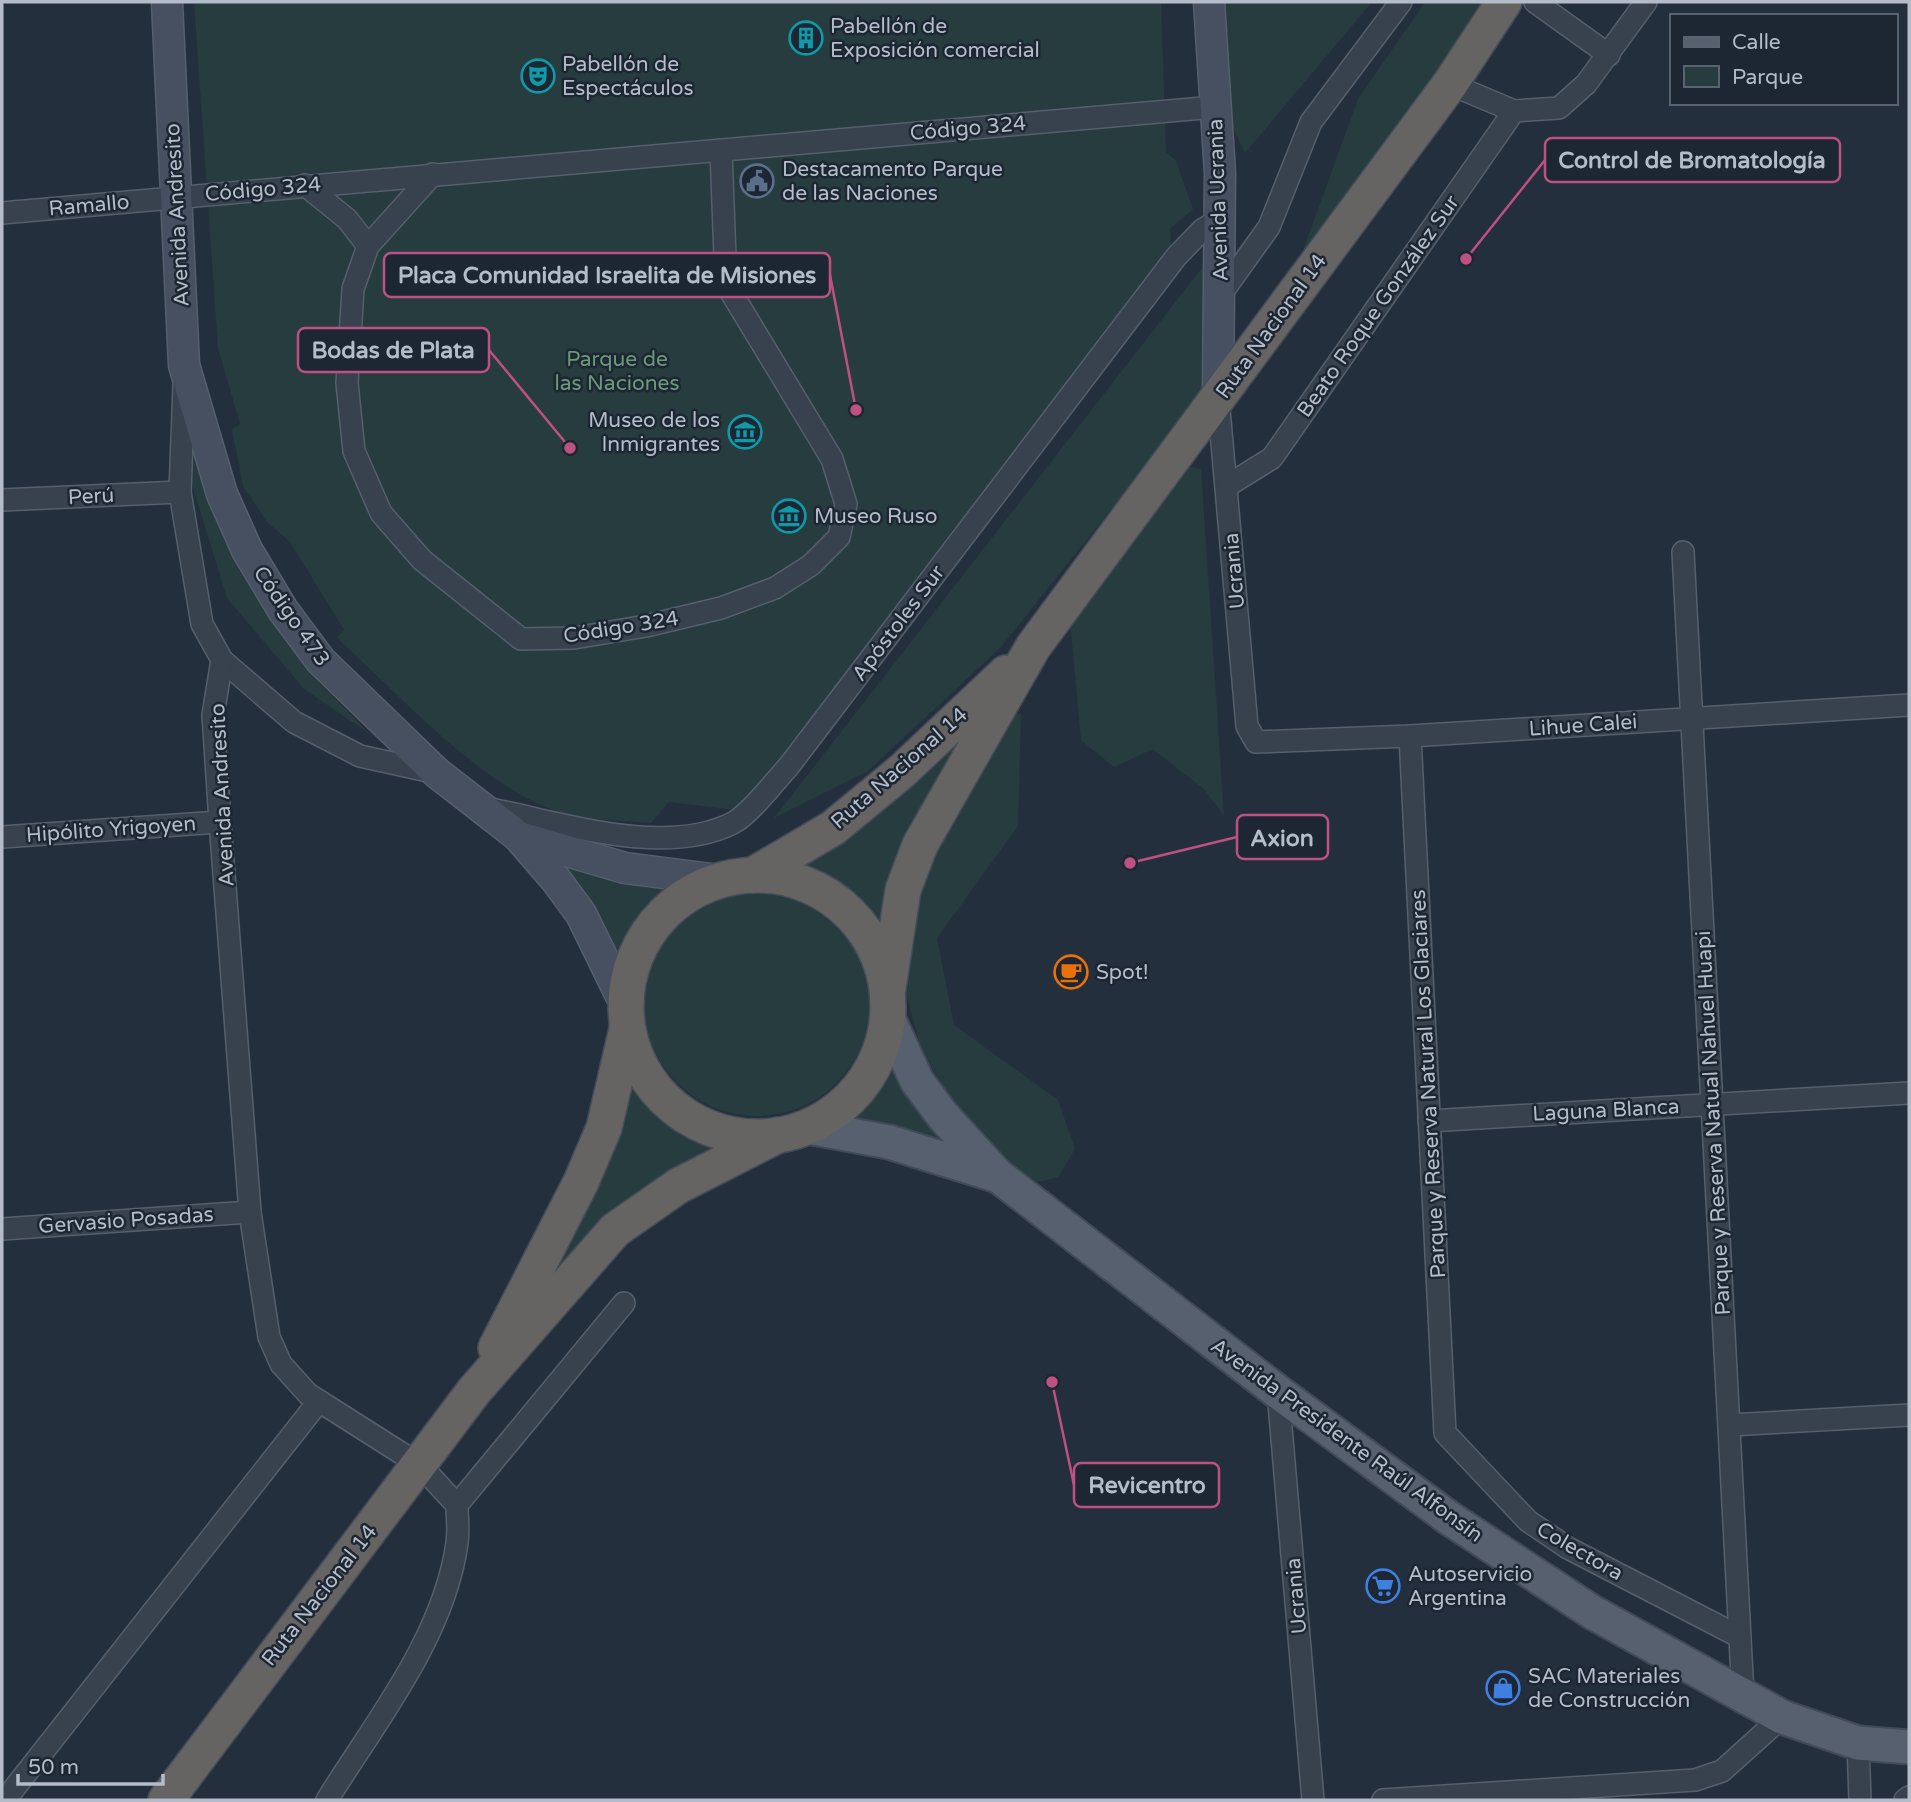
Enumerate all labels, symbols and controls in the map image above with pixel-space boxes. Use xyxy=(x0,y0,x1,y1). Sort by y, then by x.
place label: Pabellón de Exposición comercial xyxy=(830,14,1040,63)
legend xyxy=(1670,14,1897,105)
building icon: Pabellón de Exposición comercial xyxy=(787,19,825,57)
text: Calle xyxy=(1732,30,1781,55)
place label: Pabellón de Espectáculos xyxy=(562,52,694,101)
theatre icon: Pabellón de Espectáculos xyxy=(519,57,557,95)
text: Parque xyxy=(1732,65,1803,90)
street label: Código 324 xyxy=(909,111,1027,146)
street label: Avenida Ucrania xyxy=(1203,118,1234,282)
street label: Avenida Andresito xyxy=(160,123,195,307)
callout: Control de Bromatología xyxy=(1545,138,1840,182)
text: Control de Bromatología xyxy=(1558,147,1826,175)
place label: Destacamento Parque de las Naciones xyxy=(782,157,1003,206)
public building icon: Destacamento Parque de las Naciones xyxy=(738,162,776,200)
street label: Código 324 xyxy=(204,172,322,207)
street label: Ramallo xyxy=(48,190,131,221)
street label: Beato Roque González Sur xyxy=(1292,190,1465,422)
street label: Ruta Nacional 14 xyxy=(1211,249,1332,403)
callout: Placa Comunidad Israelita de Misiones xyxy=(384,253,830,297)
text: Placa Comunidad Israelita de Misiones xyxy=(398,262,816,290)
callout: Bodas de Plata xyxy=(298,328,489,372)
text: Bodas de Plata xyxy=(311,337,475,365)
park label: Parque de las Naciones xyxy=(554,347,680,396)
place label: Museo de los Inmigrantes xyxy=(588,408,720,457)
museum icon: Museo de los Inmigrantes xyxy=(726,413,764,451)
street label: Perú xyxy=(67,483,115,510)
museum icon: Museo Ruso xyxy=(770,497,808,535)
place label: Museo Ruso xyxy=(814,504,938,529)
street label: Ucrania xyxy=(1219,532,1250,610)
street label: Apóstoles Sur xyxy=(847,560,950,686)
street label: Código 473 xyxy=(248,561,335,671)
street label: Código 324 xyxy=(562,606,681,649)
street label: Ruta Nacional 14 xyxy=(826,702,973,834)
street label: Avenida Andresito xyxy=(205,703,240,887)
street label: Lihue Calei xyxy=(1528,709,1638,742)
street label: Hipólito Yrigoyen xyxy=(25,811,197,848)
callout: Axion xyxy=(1237,815,1328,859)
text: Axion xyxy=(1250,825,1314,853)
street label: Parque y Reserva Natural Los Glaciares xyxy=(1406,889,1451,1279)
street label: Parque y Reserva Natual Nahuel Huapi xyxy=(1691,930,1736,1316)
cafe icon: Spot! xyxy=(1052,953,1090,991)
place label: Spot! xyxy=(1096,960,1149,985)
street label: Laguna Blanca xyxy=(1532,1094,1680,1127)
street label: Gervasio Posadas xyxy=(37,1202,215,1239)
street label: Avenida Presidente Raúl Alfonsín xyxy=(1206,1333,1488,1548)
callout: Revicentro xyxy=(1074,1463,1219,1507)
text: Revicentro xyxy=(1088,1472,1206,1500)
street label: Colectora xyxy=(1532,1517,1627,1586)
street label: Ruta Nacional 14 xyxy=(256,1520,382,1671)
street label: Ucrania xyxy=(1281,1557,1312,1635)
place label: Autoservicio Argentina xyxy=(1408,1562,1532,1611)
supermarket icon: Autoservicio Argentina xyxy=(1364,1567,1402,1605)
place label: SAC Materiales de Construcción xyxy=(1528,1664,1690,1713)
shop icon: SAC Materiales de Construcción xyxy=(1484,1669,1522,1707)
scale bar xyxy=(18,1742,163,1786)
text: 50 m xyxy=(28,1755,79,1780)

